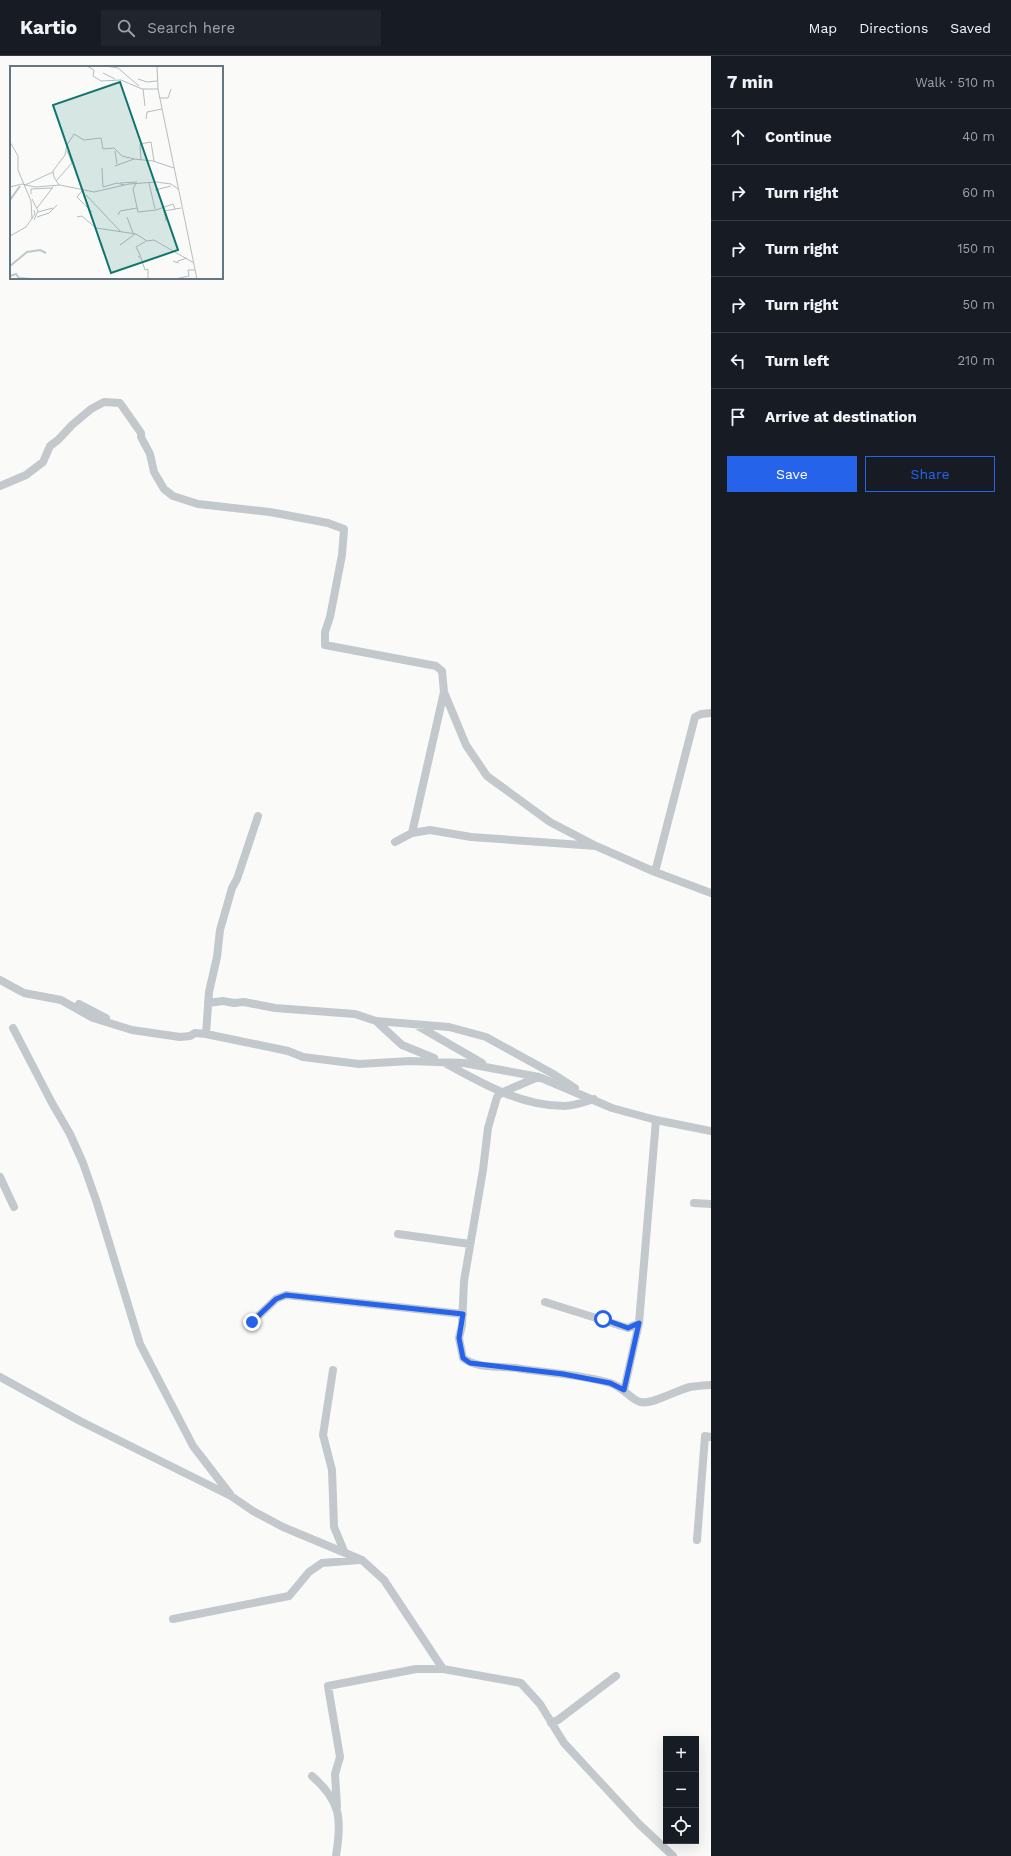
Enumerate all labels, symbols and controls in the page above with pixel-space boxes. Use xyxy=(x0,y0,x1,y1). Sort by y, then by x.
search box xyxy=(101,10,381,46)
text: Kartio xyxy=(20,16,77,39)
icon: search xyxy=(115,17,137,39)
text: Search here xyxy=(147,19,235,37)
text: Map xyxy=(809,20,837,36)
text: Directions xyxy=(859,20,928,36)
text: Saved xyxy=(950,20,991,36)
inset map xyxy=(10,66,223,279)
text: 7 min xyxy=(727,72,773,92)
text: Walk · 510 m xyxy=(915,75,995,90)
icon: ahead xyxy=(727,126,749,148)
text: Continue xyxy=(765,128,832,146)
text: 40 m xyxy=(962,129,995,144)
icon: right xyxy=(727,182,749,204)
text: Turn right xyxy=(765,184,838,202)
text: 60 m xyxy=(962,185,995,200)
icon: right xyxy=(727,238,749,260)
text: Turn right xyxy=(765,240,838,258)
text: 150 m xyxy=(957,241,995,256)
icon: right xyxy=(727,294,749,316)
text: Turn right xyxy=(765,296,838,314)
text: 50 m xyxy=(963,297,995,312)
icon: left xyxy=(727,350,749,372)
text: Turn left xyxy=(765,352,829,370)
text: 210 m xyxy=(957,353,995,368)
icon: arrive xyxy=(727,406,749,428)
text: Arrive at destination xyxy=(765,408,917,426)
button: Save xyxy=(727,456,857,492)
button: Share xyxy=(865,456,995,492)
route start xyxy=(594,1310,612,1328)
route end xyxy=(243,1313,261,1331)
map controls xyxy=(663,1736,699,1844)
button: + xyxy=(663,1736,699,1772)
button: − xyxy=(663,1772,699,1808)
button: locate xyxy=(663,1808,699,1844)

